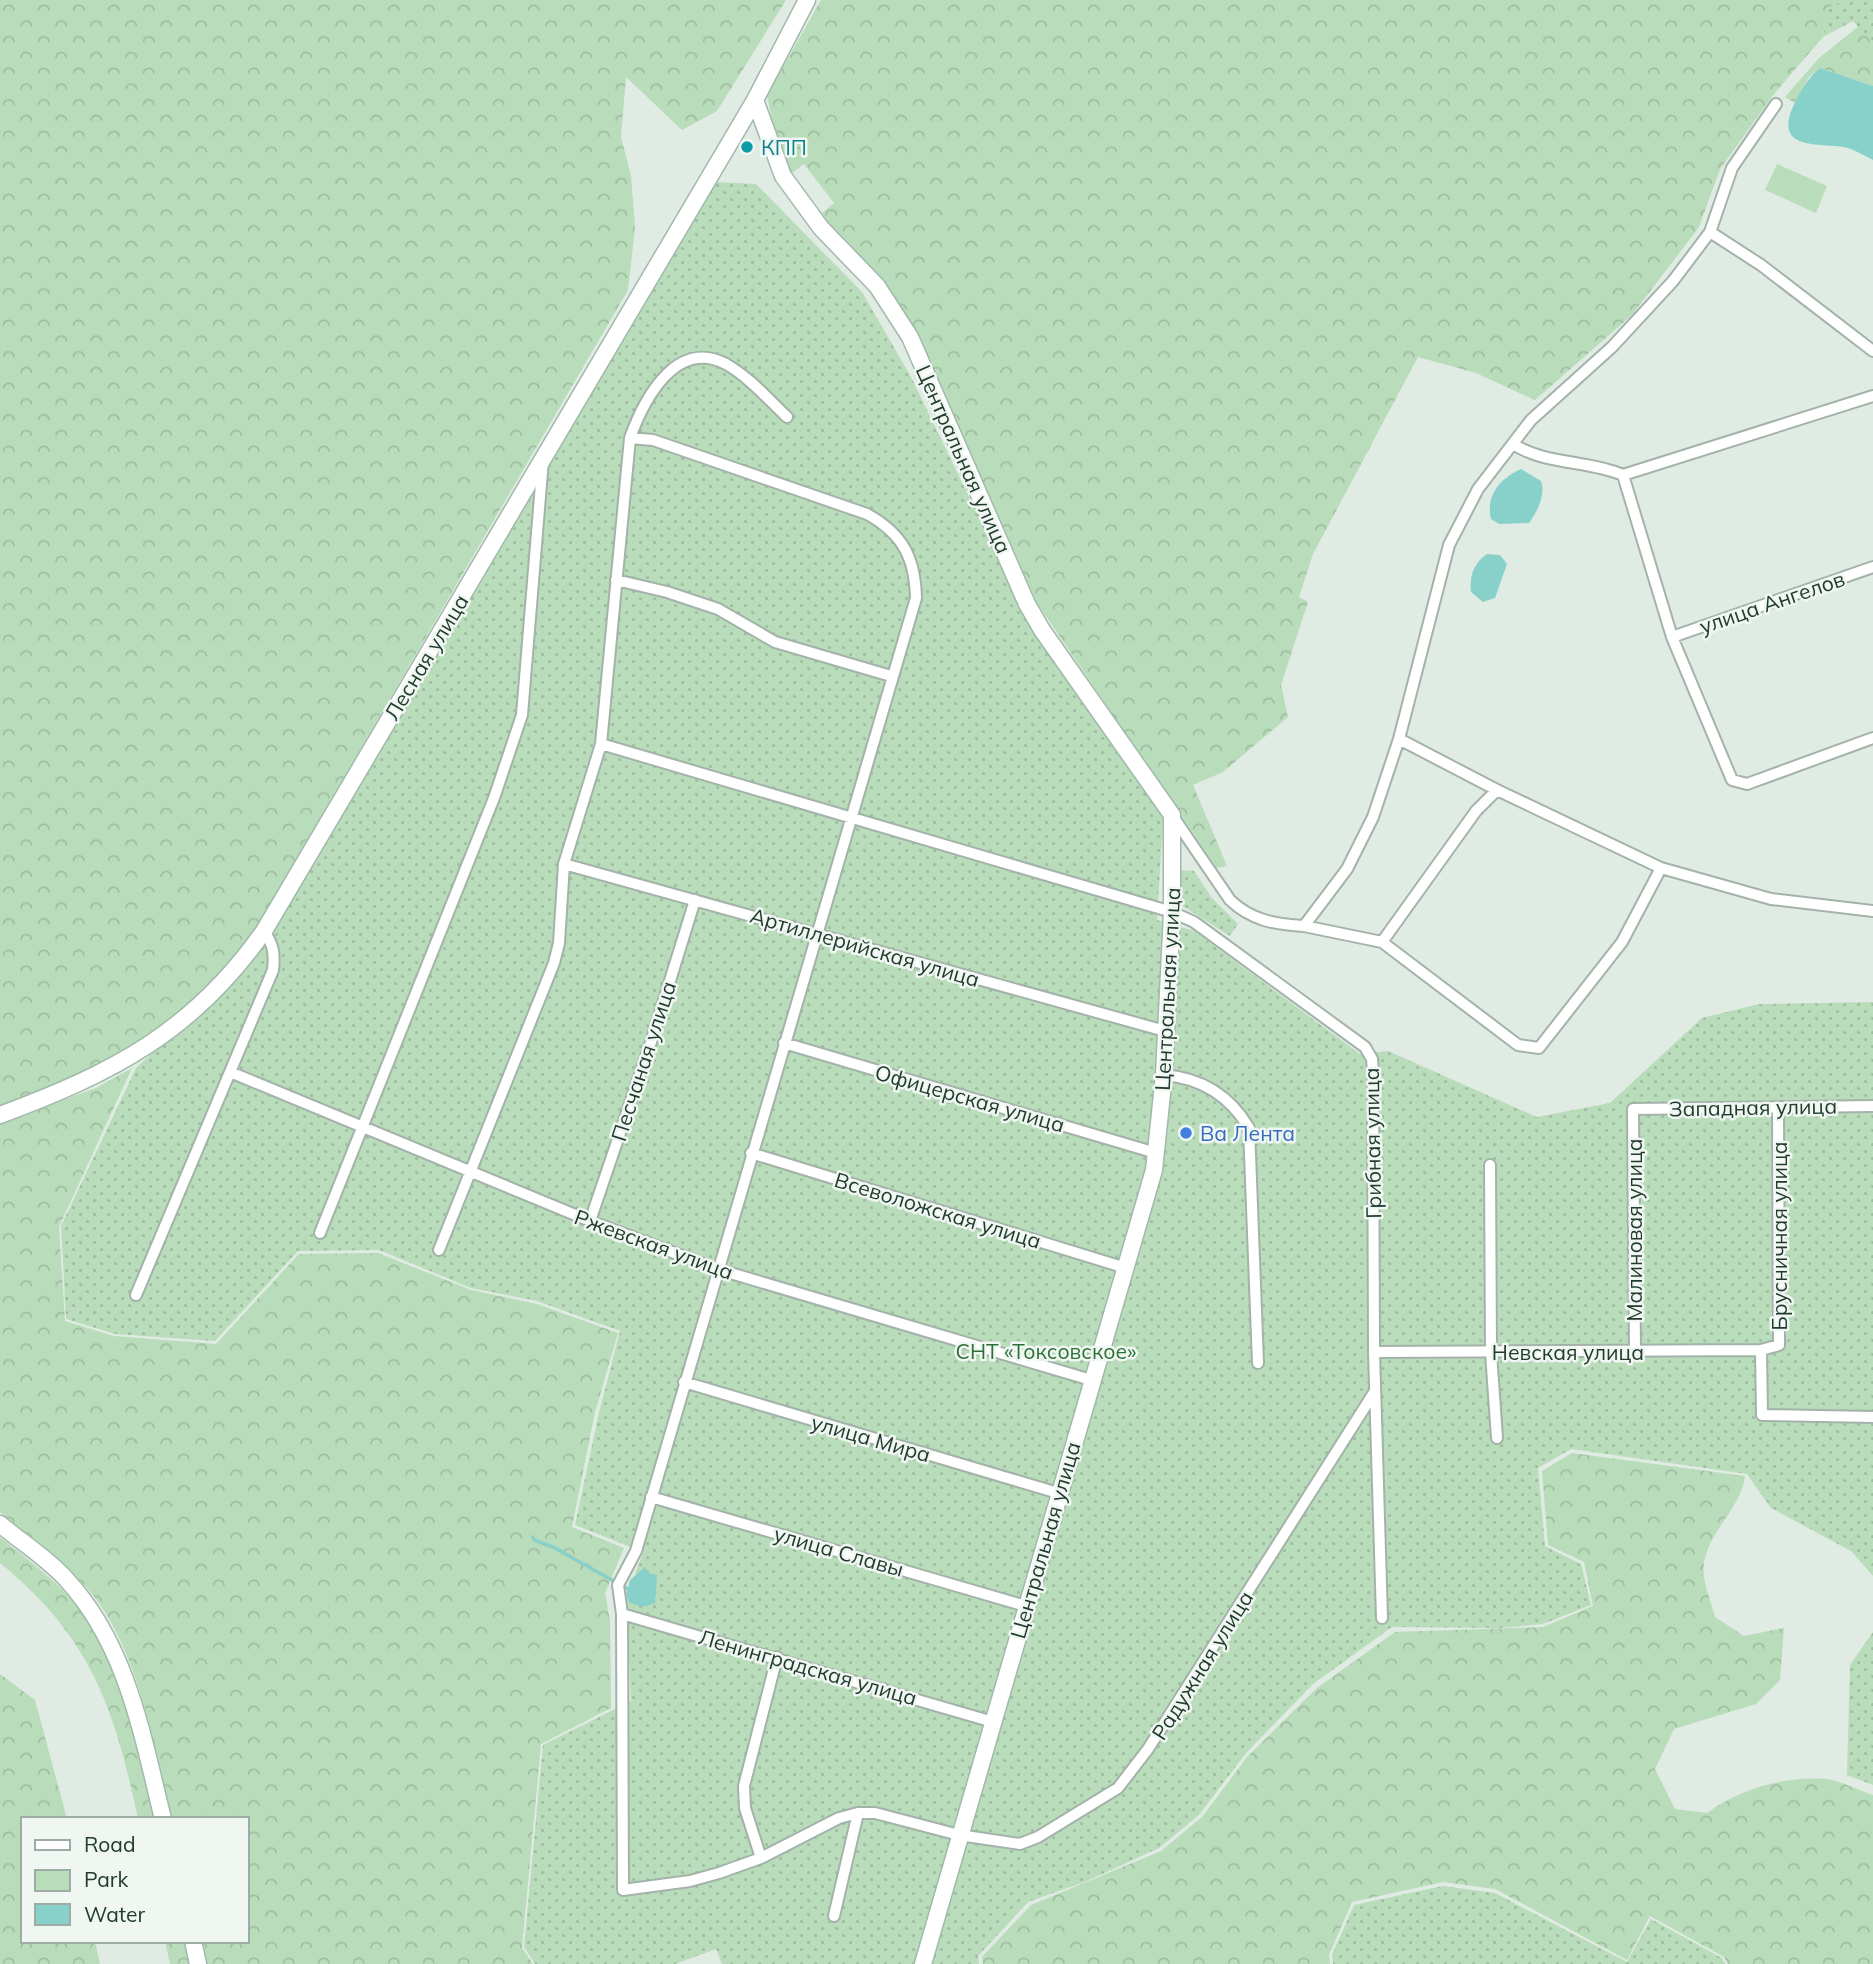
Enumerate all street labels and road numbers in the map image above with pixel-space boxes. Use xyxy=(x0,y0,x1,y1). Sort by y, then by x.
street label: Центральная улица xyxy=(911,361,1017,557)
street label: улица Ангелов xyxy=(1696,565,1848,639)
street label: Лесная улица xyxy=(378,590,474,724)
street label: Центральная улица xyxy=(1149,887,1185,1091)
street label: Артиллерийская улица xyxy=(747,902,983,992)
street label: Песчаная улица xyxy=(605,978,681,1144)
street label: Офицерская улица xyxy=(872,1058,1068,1138)
street label: Грибная улица xyxy=(1358,1067,1386,1219)
street label: Западная улица xyxy=(1669,1093,1837,1121)
street label: Малиновая улица xyxy=(1621,1138,1647,1322)
street label: Брусничная улица xyxy=(1766,1141,1792,1331)
street label: Всеволожская улица xyxy=(832,1166,1044,1254)
street label: Ржевская улица xyxy=(571,1203,737,1285)
street label: Невская улица xyxy=(1492,1339,1644,1365)
street label: улица Мира xyxy=(808,1409,934,1467)
street label: Центральная улица xyxy=(1004,1439,1086,1641)
street label: улица Славы xyxy=(771,1520,907,1582)
street label: Радужная улица xyxy=(1146,1586,1258,1744)
street label: Ленинградская улица xyxy=(696,1623,920,1711)

